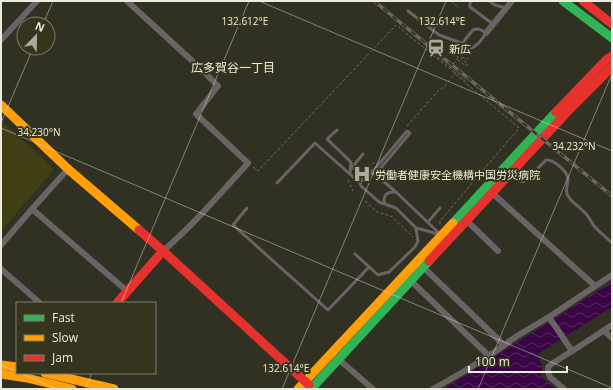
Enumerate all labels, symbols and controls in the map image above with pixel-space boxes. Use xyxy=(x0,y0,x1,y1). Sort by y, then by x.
text: 132.612°E xyxy=(222,14,268,28)
text: 132.614°E xyxy=(419,14,465,28)
north arrow xyxy=(16,16,56,56)
text: N xyxy=(33,18,47,35)
station icon: 新広 xyxy=(426,38,446,58)
place label: 新広 xyxy=(449,41,471,56)
district label: 広多賀谷一丁目 xyxy=(191,59,275,76)
text: 34.230°N xyxy=(17,125,61,139)
text: 34.232°N xyxy=(552,139,596,153)
hospital icon: 労働者健康安全機構中国労災病院 xyxy=(352,164,372,184)
place label: 労働者健康安全機構中国労災病院 xyxy=(375,167,540,182)
legend xyxy=(16,302,156,374)
text: Fast xyxy=(52,309,75,326)
text: Slow xyxy=(52,329,79,346)
scale bar xyxy=(469,348,567,374)
text: Jam xyxy=(51,349,73,366)
text: 100 m xyxy=(475,353,510,370)
text: 132.614°E xyxy=(263,361,309,375)

